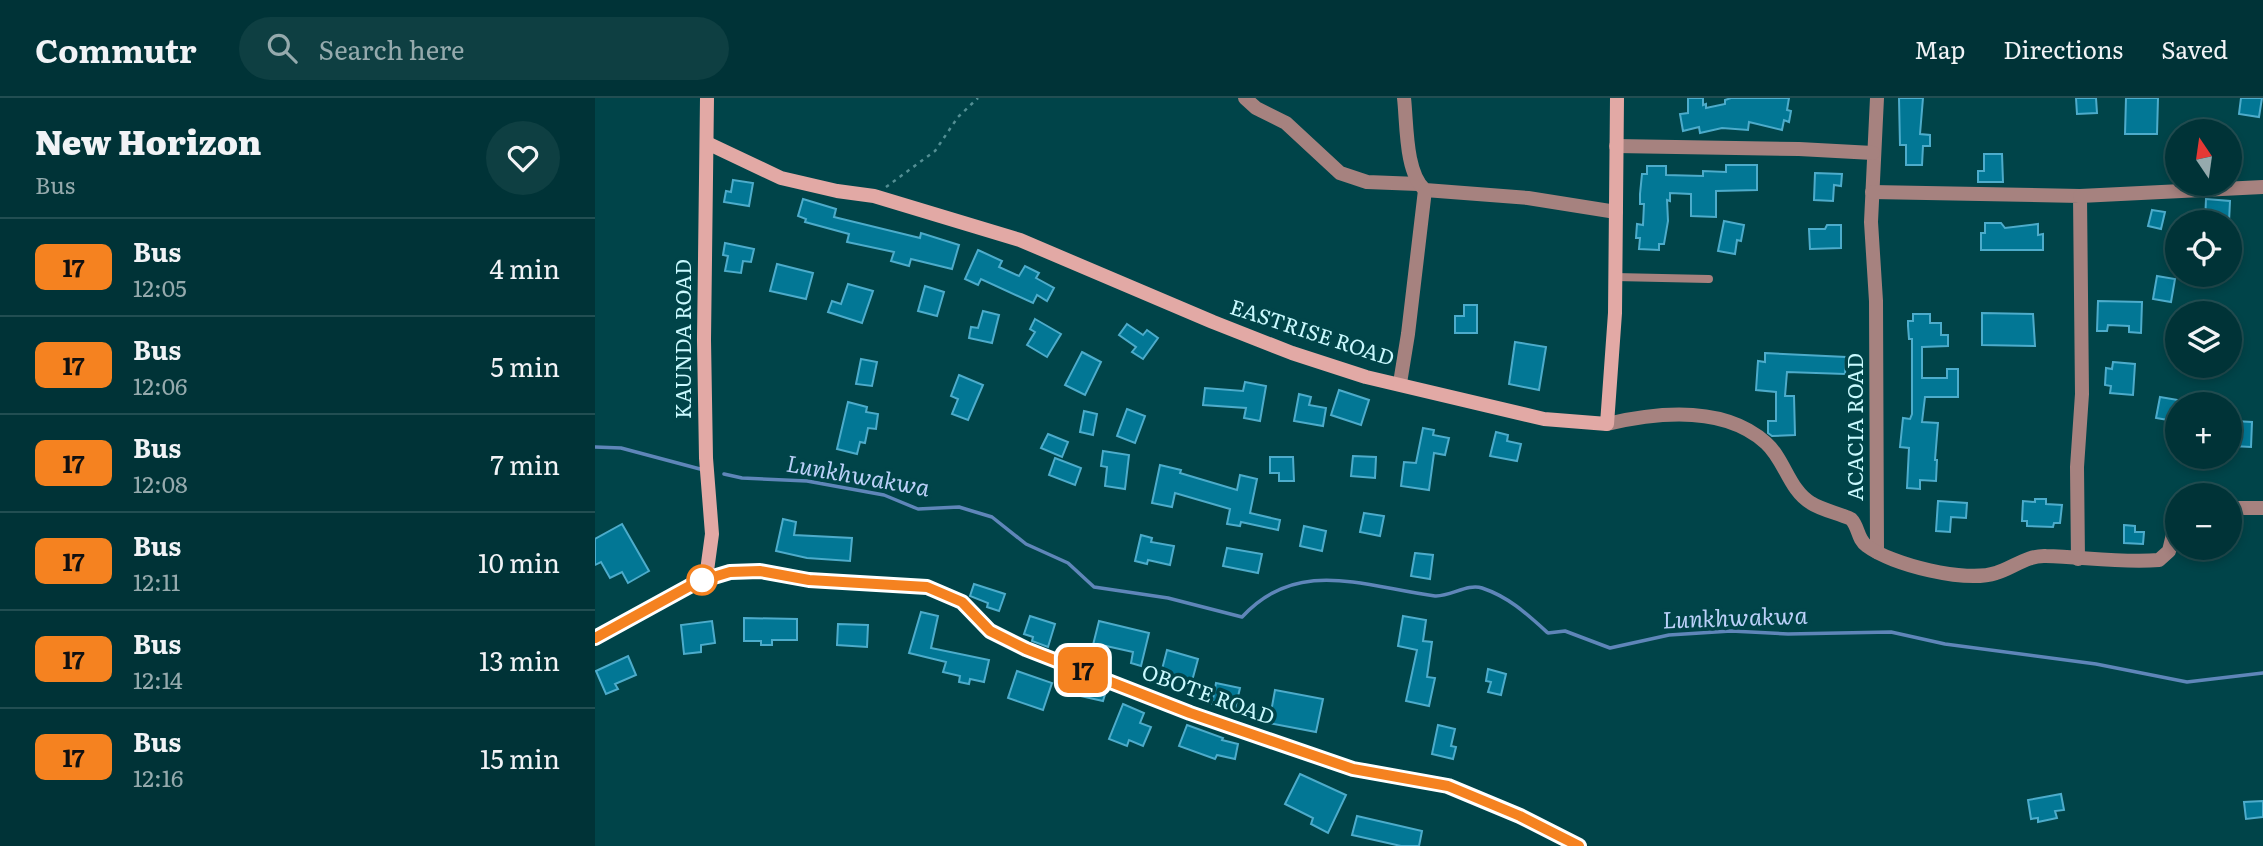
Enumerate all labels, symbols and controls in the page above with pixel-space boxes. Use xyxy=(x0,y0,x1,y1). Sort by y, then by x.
search box xyxy=(239,17,729,80)
text: Commutr xyxy=(35,24,197,73)
icon: search xyxy=(263,29,301,67)
text: Search here xyxy=(319,29,464,68)
text: Map xyxy=(1914,31,1965,66)
text: Directions xyxy=(2003,31,2123,66)
text: Saved xyxy=(2161,31,2228,66)
text: New Horizon xyxy=(35,116,261,165)
north arrow xyxy=(2165,119,2242,196)
map controls xyxy=(2165,119,2242,560)
button: heart xyxy=(486,121,560,195)
text: Bus xyxy=(35,167,75,201)
button: locate xyxy=(2165,210,2242,287)
text: Bus xyxy=(133,231,181,270)
text: 4 min xyxy=(489,248,560,287)
text: 17 xyxy=(62,249,85,284)
street label: KAUNDA ROAD xyxy=(666,259,697,419)
text: 12:05 xyxy=(133,270,187,304)
street label: EASTRISE ROAD xyxy=(1227,289,1399,372)
button: layers xyxy=(2165,301,2242,378)
text: Bus xyxy=(133,329,181,368)
text: 5 min xyxy=(491,346,560,385)
text: 17 xyxy=(62,347,85,382)
street label: ACACIA ROAD xyxy=(1838,353,1869,501)
text: 12:06 xyxy=(133,368,187,402)
button: + xyxy=(2165,392,2242,469)
text: Bus xyxy=(133,427,181,466)
text: 7 min xyxy=(491,444,560,483)
text: 17 xyxy=(62,445,85,480)
water label: Lunkhwakwa xyxy=(784,445,933,503)
text: 12:08 xyxy=(133,466,188,500)
button: − xyxy=(2165,483,2242,560)
text: Bus xyxy=(133,525,181,564)
text: 10 min xyxy=(478,542,560,581)
text: 17 xyxy=(62,543,85,578)
text: 12:11 xyxy=(133,564,180,598)
unlabelled marker xyxy=(687,565,717,595)
water label: Lunkhwakwa xyxy=(1662,596,1808,636)
text: Bus xyxy=(133,623,181,662)
text: 13 min xyxy=(479,640,560,679)
text: 17 xyxy=(62,641,85,676)
line badge: 17 xyxy=(1051,647,1115,693)
text: 17 xyxy=(1072,652,1094,687)
street label: OBOTE ROAD xyxy=(1138,654,1280,731)
text: 12:14 xyxy=(133,662,183,696)
text: Bus xyxy=(133,721,181,760)
text: 15 min xyxy=(480,738,560,777)
text: 17 xyxy=(62,739,85,774)
text: 12:16 xyxy=(133,760,183,794)

